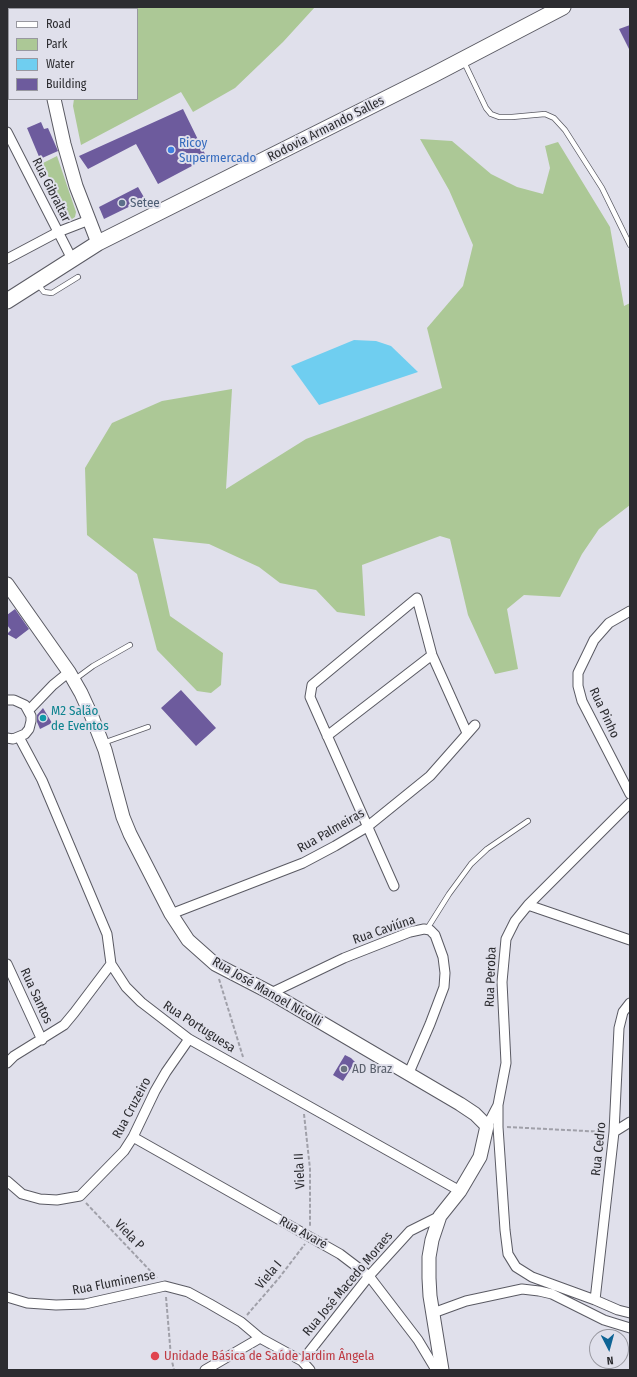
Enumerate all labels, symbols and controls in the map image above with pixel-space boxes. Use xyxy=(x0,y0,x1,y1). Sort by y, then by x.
legend xyxy=(8,8,138,100)
text: Road xyxy=(46,17,71,31)
text: Park xyxy=(46,37,67,51)
text: Water xyxy=(46,57,74,71)
text: Building xyxy=(46,77,86,91)
street label: Rodovia Armando Salles xyxy=(265,93,387,165)
place label: Ricoy Supermercado xyxy=(179,135,256,166)
marker: Ricoy Supermercado xyxy=(166,145,176,155)
street label: Rua Gibraltar xyxy=(28,155,74,225)
place label: Setee xyxy=(130,195,160,211)
marker: Setee xyxy=(117,198,127,208)
street label: Rua Pinho xyxy=(586,685,622,741)
place label: M2 Salão de Eventos xyxy=(51,703,109,734)
marker: M2 Salão de Eventos xyxy=(38,713,48,723)
street label: Rua Palmeiras xyxy=(295,806,367,856)
street label: Rua Caviúna xyxy=(351,912,417,948)
street label: Rua Peroba xyxy=(482,947,500,1007)
street label: Rua José Manoel Nicolli xyxy=(209,954,325,1030)
street label: Rua Santos xyxy=(16,966,56,1026)
street label: Rua Portuguesa xyxy=(160,998,238,1056)
place label: AD Braz xyxy=(352,1061,392,1077)
marker: AD Braz xyxy=(339,1064,349,1074)
street label: Rua Cruzeiro xyxy=(109,1075,155,1141)
street label: Rua Cedro xyxy=(588,1121,610,1177)
street label: Viela II xyxy=(291,1153,309,1189)
street label: Rua Avaré xyxy=(276,1213,330,1253)
street label: Viela P xyxy=(111,1217,147,1253)
street label: Rua José Macedo Moraes xyxy=(300,1229,396,1339)
street label: Viela I xyxy=(253,1258,285,1292)
street label: Rua Fluminense xyxy=(71,1267,157,1299)
north arrow xyxy=(589,1329,629,1369)
place label: Unidade Básica de Saúde Jardim Ângela xyxy=(164,1348,374,1364)
marker: Unidade Básica de Saúde Jardim Ângela xyxy=(149,1350,161,1362)
text: N xyxy=(606,1354,614,1367)

